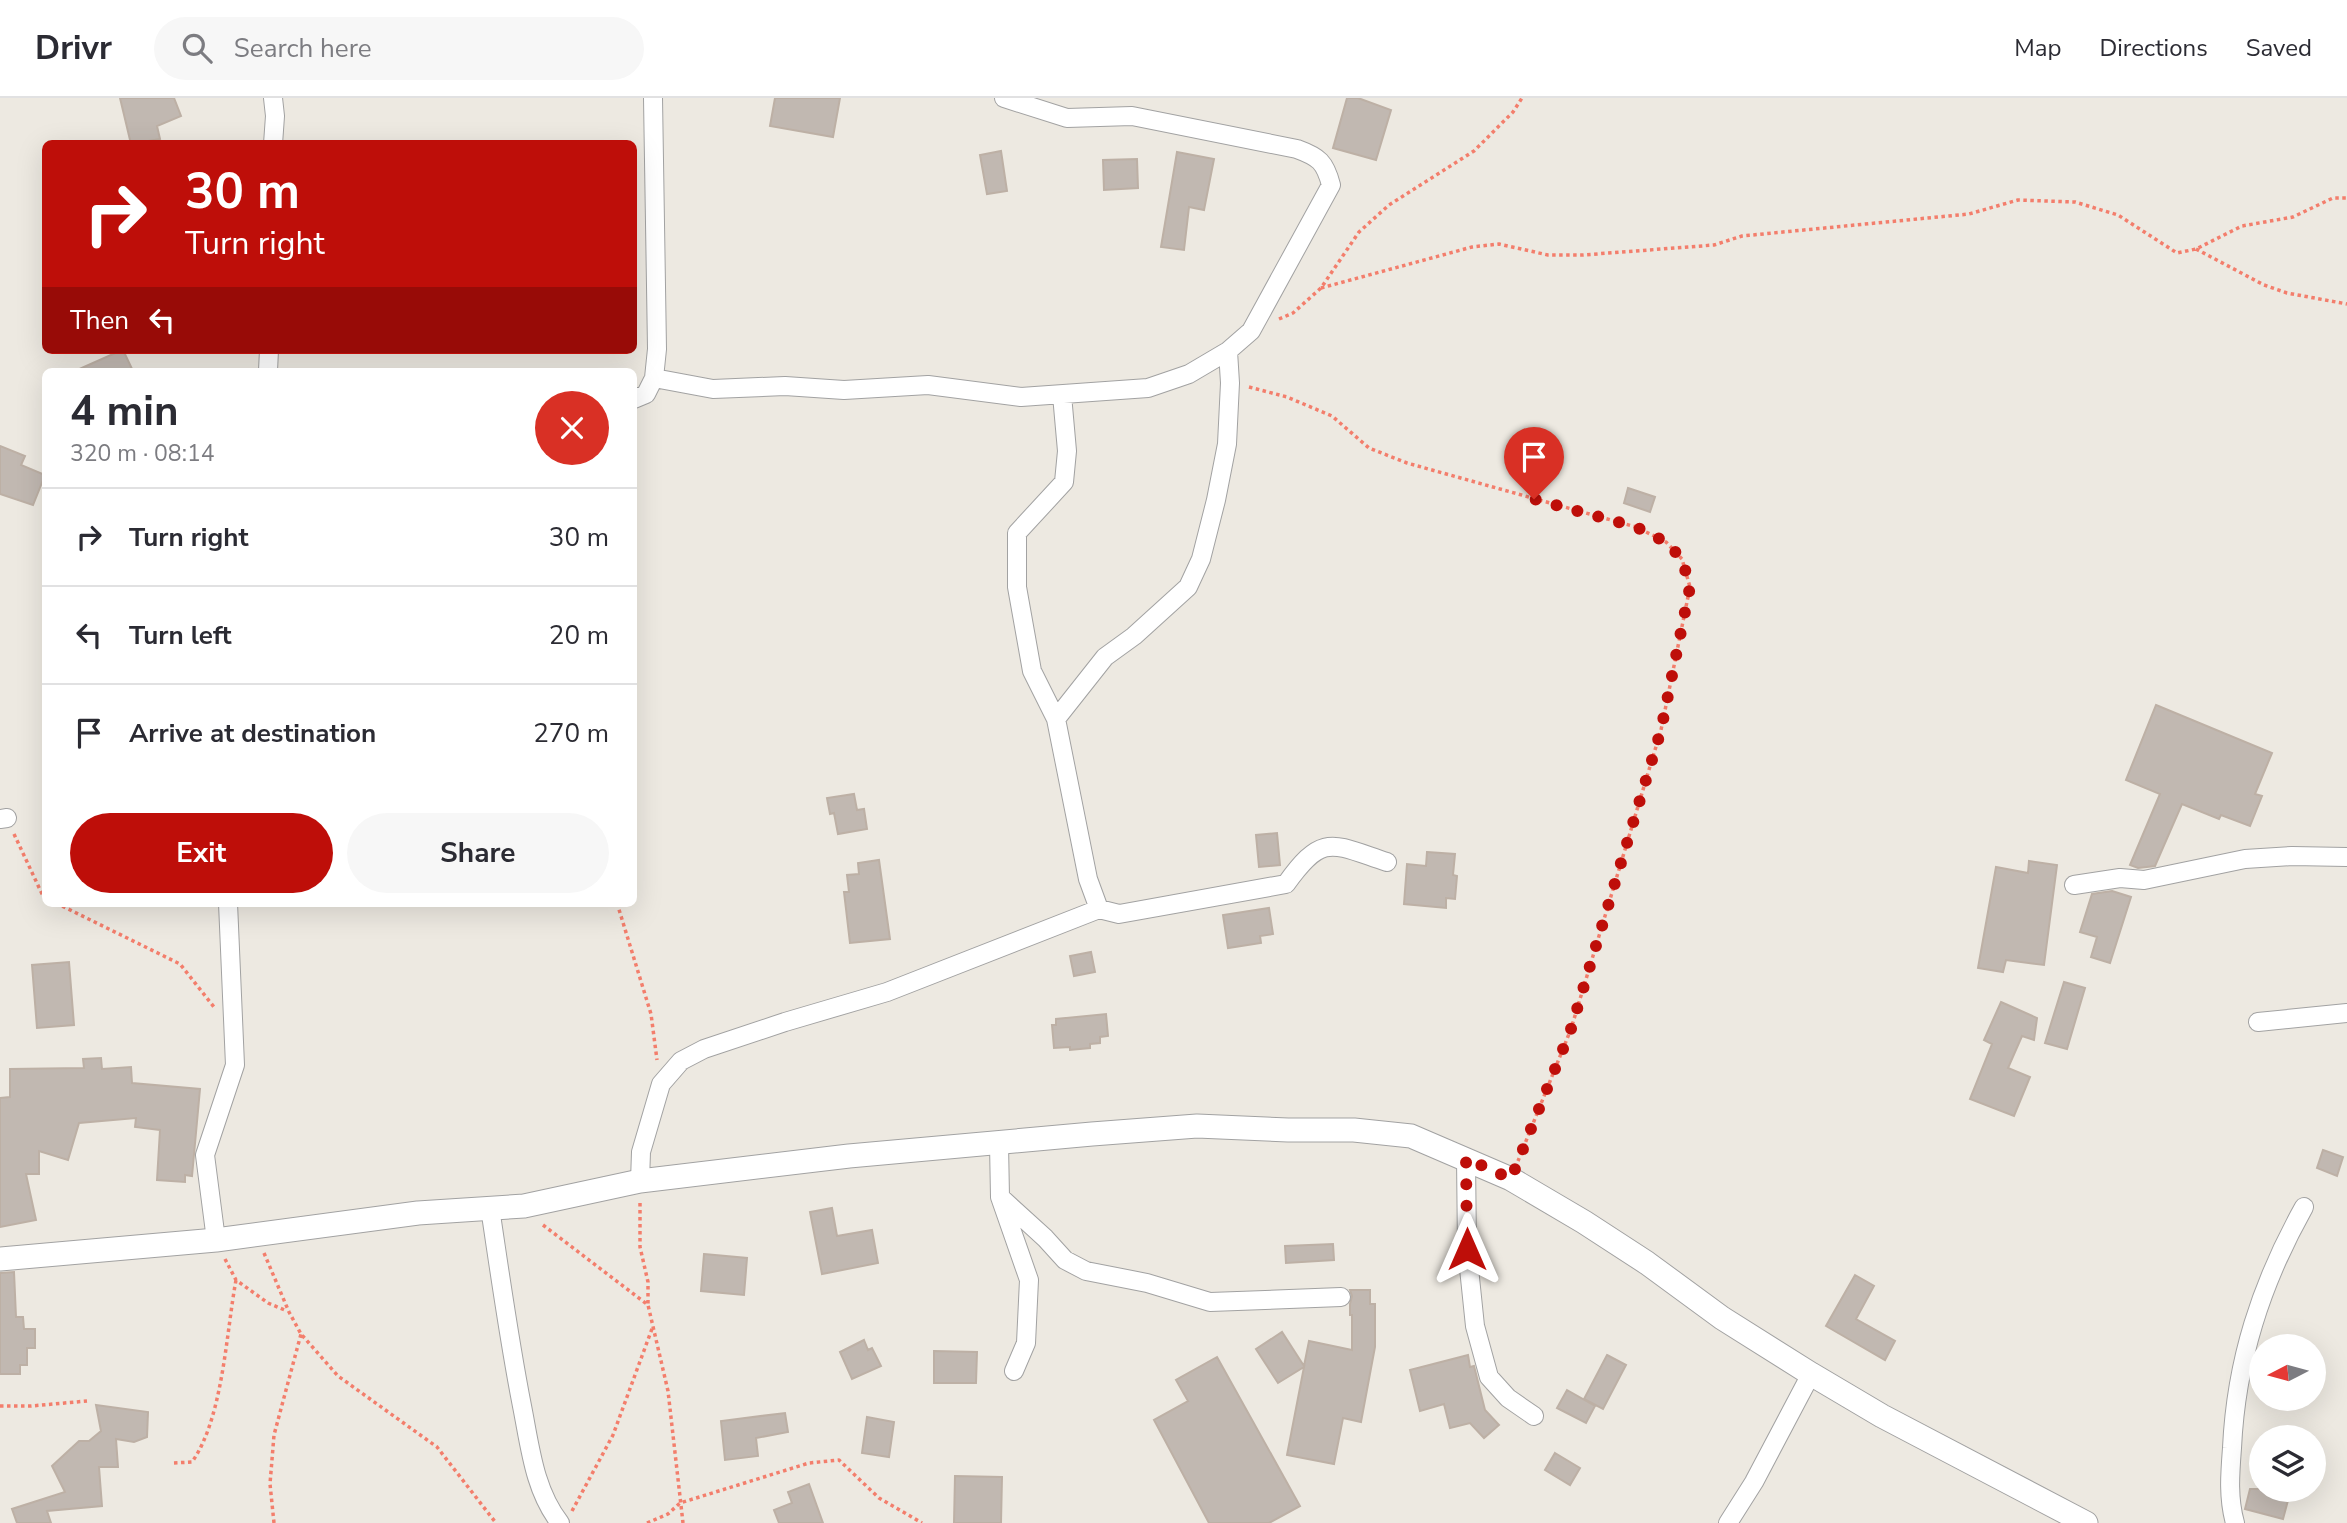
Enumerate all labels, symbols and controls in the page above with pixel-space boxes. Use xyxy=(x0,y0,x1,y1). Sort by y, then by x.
search box xyxy=(154,17,644,80)
text: Drivr xyxy=(35,26,112,71)
icon: search xyxy=(178,29,216,67)
text: Search here xyxy=(234,31,372,66)
text: Map xyxy=(2014,32,2061,64)
text: Directions xyxy=(2099,32,2208,64)
text: Saved xyxy=(2246,32,2312,64)
text: 30 m xyxy=(185,158,300,225)
icon: right xyxy=(70,168,161,259)
text: Turn right xyxy=(185,222,325,265)
icon: left xyxy=(143,301,181,339)
text: Then xyxy=(70,303,129,338)
text: 4 min xyxy=(70,383,179,440)
button: close xyxy=(535,391,609,465)
pin xyxy=(1504,427,1564,499)
text: 320 m · 08:14 xyxy=(70,438,215,469)
icon: arrive xyxy=(1515,438,1553,476)
icon: right xyxy=(70,518,108,556)
text: Turn right xyxy=(129,520,248,555)
text: 30 m xyxy=(549,520,609,555)
icon: left xyxy=(70,616,108,654)
text: Turn left xyxy=(129,618,232,653)
text: 20 m xyxy=(549,618,609,653)
icon: arrive xyxy=(70,714,108,752)
text: Arrive at destination xyxy=(129,716,376,751)
text: 270 m xyxy=(533,716,609,751)
button: Exit xyxy=(70,813,333,893)
button: Share xyxy=(347,813,609,893)
position arrow xyxy=(1430,1212,1504,1286)
north arrow xyxy=(2249,1334,2326,1410)
map controls xyxy=(2249,1334,2326,1502)
button: layers xyxy=(2249,1425,2326,1502)

